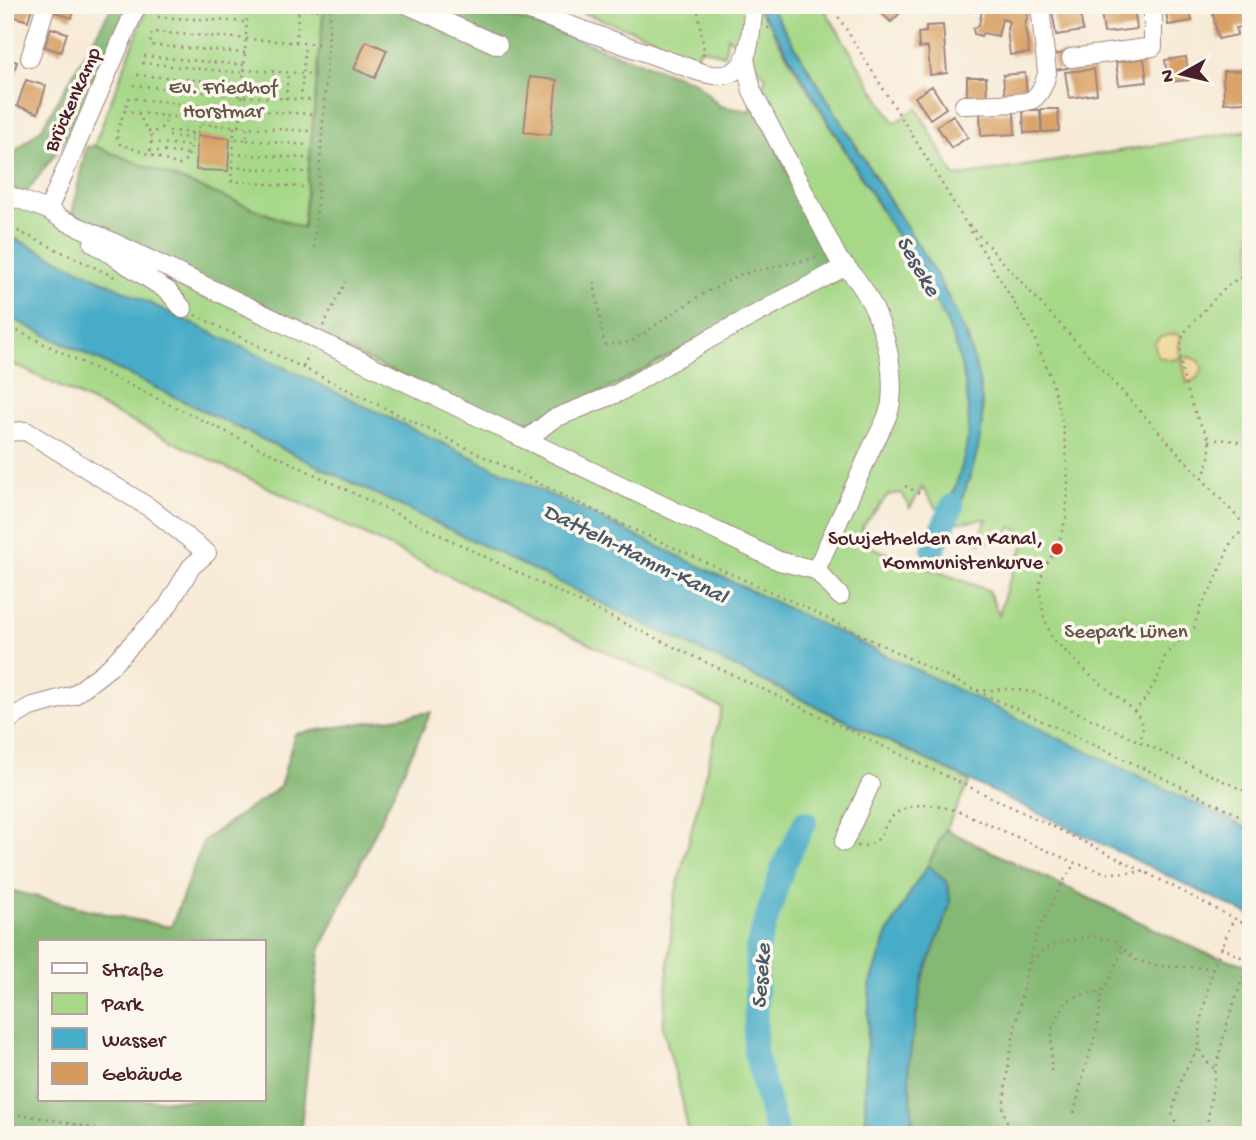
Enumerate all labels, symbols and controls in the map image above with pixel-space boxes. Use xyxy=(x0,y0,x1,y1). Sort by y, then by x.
north arrow xyxy=(1148,38,1218,108)
street label: Brückenkamp xyxy=(40,44,109,157)
text: N xyxy=(1156,68,1181,84)
park label: Ev. Friedhof Horstmar xyxy=(169,77,279,126)
water label: Seseke xyxy=(889,232,945,303)
water label: Datteln-Hamm-Kanal xyxy=(538,499,733,612)
place label: Sowjethelden am Kanal, Kommunistenkurve xyxy=(828,528,1044,577)
marker: Sowjethelden am Kanal, Kommunistenkurve xyxy=(1049,541,1065,557)
park label: Seepark Lünen xyxy=(1064,621,1188,646)
legend xyxy=(38,940,266,1102)
water label: Seseke xyxy=(747,942,778,1010)
text: Straße xyxy=(102,960,164,985)
text: Park xyxy=(101,994,145,1019)
text: Wasser xyxy=(102,1030,167,1055)
text: Gebäude xyxy=(102,1064,183,1089)

